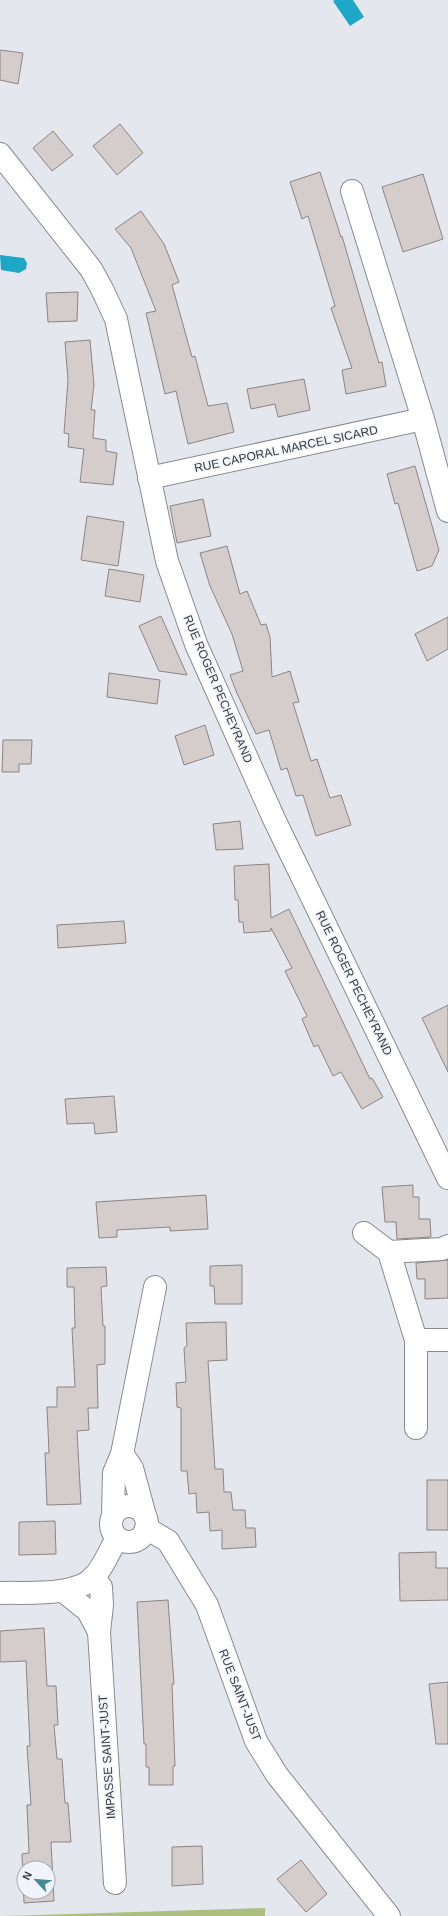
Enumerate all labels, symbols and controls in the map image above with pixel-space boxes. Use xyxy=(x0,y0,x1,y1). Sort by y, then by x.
street label: RUE CAPORAL MARCEL SICARD xyxy=(193,423,379,475)
street label: RUE ROGER PECHEYRAND xyxy=(180,613,256,765)
street label: RUE ROGER PECHEYRAND xyxy=(313,908,395,1058)
street label: RUE SAINT-JUST xyxy=(216,1647,264,1744)
street label: IMPASSE SAINT-JUST xyxy=(96,1694,118,1820)
north arrow xyxy=(16,1860,56,1900)
text: N xyxy=(20,1869,34,1882)

